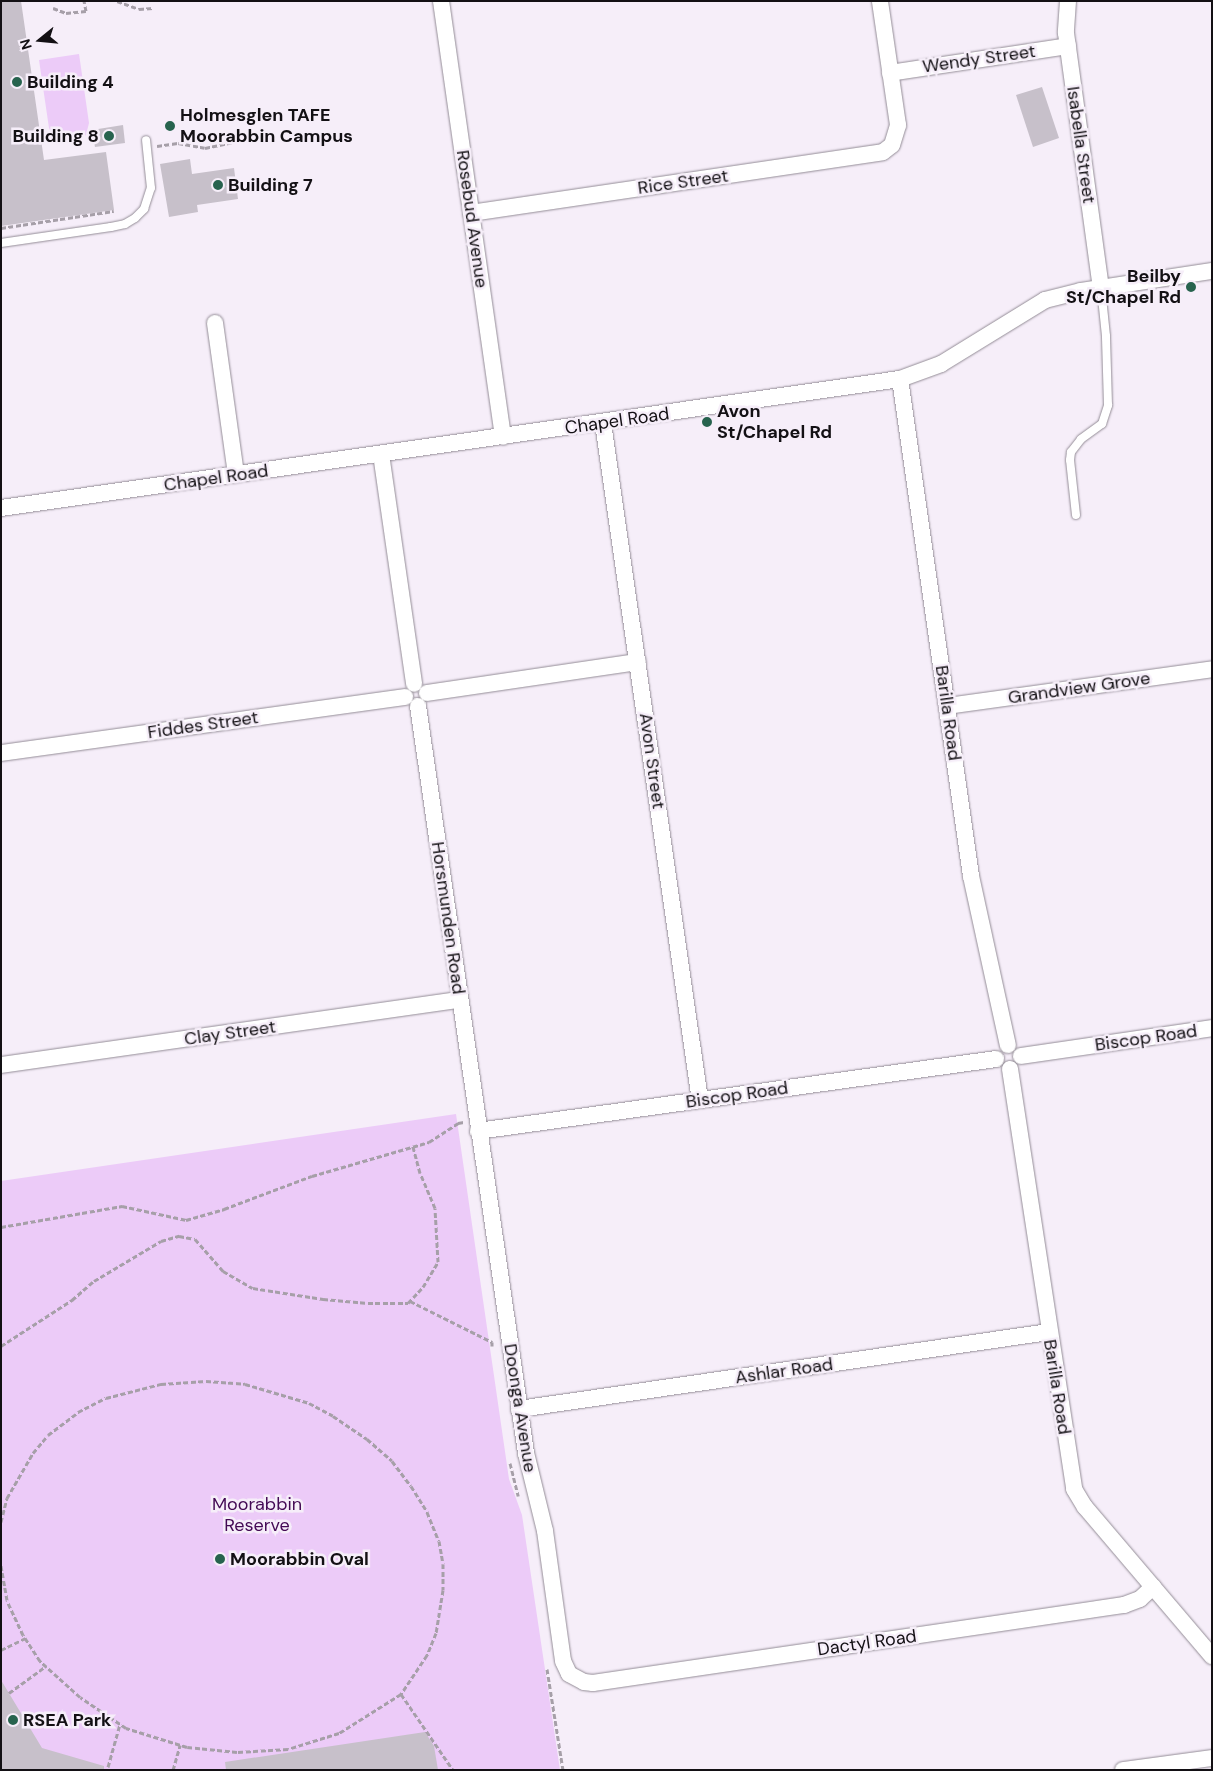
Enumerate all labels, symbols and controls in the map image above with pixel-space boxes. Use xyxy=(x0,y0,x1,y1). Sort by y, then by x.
north arrow xyxy=(15,15,65,65)
text: N xyxy=(16,37,36,52)
street label: Wendy Street xyxy=(921,40,1037,78)
place label: Building 4 xyxy=(27,71,114,93)
marker: Building 4 xyxy=(11,76,23,88)
street label: Isabella Street xyxy=(1062,85,1100,205)
place label: Holmesglen TAFE Moorabbin Campus xyxy=(180,105,353,148)
marker: Holmesglen TAFE Moorabbin Campus xyxy=(164,120,176,132)
place label: Building 8 xyxy=(13,125,99,147)
marker: Building 8 xyxy=(103,130,115,142)
street label: Rosebud Avenue xyxy=(452,149,492,289)
street label: Rice Street xyxy=(636,165,730,199)
place label: Building 7 xyxy=(228,174,313,196)
marker: Building 7 xyxy=(212,179,224,191)
place label: Beilby St/Chapel Rd xyxy=(1066,266,1181,308)
marker: Beilby St/Chapel Rd xyxy=(1185,281,1197,293)
place label: Avon St/Chapel Rd xyxy=(717,401,832,444)
street label: Chapel Road xyxy=(563,403,671,439)
marker: Avon St/Chapel Rd xyxy=(701,416,713,428)
street label: Chapel Road xyxy=(162,460,270,496)
street label: Barilla Road xyxy=(931,664,965,762)
street label: Grandview Grove xyxy=(1007,667,1151,709)
street label: Fiddes Street xyxy=(146,707,260,743)
street label: Avon Street xyxy=(635,712,669,810)
street label: Horsmunden Road xyxy=(427,840,469,996)
street label: Clay Street xyxy=(183,1016,277,1050)
street label: Biscop Road xyxy=(1093,1020,1199,1056)
street label: Biscop Road xyxy=(684,1077,790,1113)
street label: Barilla Road xyxy=(1039,1338,1075,1436)
street label: Doonga Avenue xyxy=(499,1342,541,1474)
street label: Ashlar Road xyxy=(734,1353,834,1389)
park label: Moorabbin Reserve xyxy=(212,1494,302,1536)
place label: Moorabbin Oval xyxy=(230,1548,369,1570)
marker: Moorabbin Oval xyxy=(214,1553,226,1565)
street label: Dactyl Road xyxy=(816,1625,918,1661)
place label: RSEA Park xyxy=(23,1709,111,1731)
marker: RSEA Park xyxy=(7,1714,19,1726)

